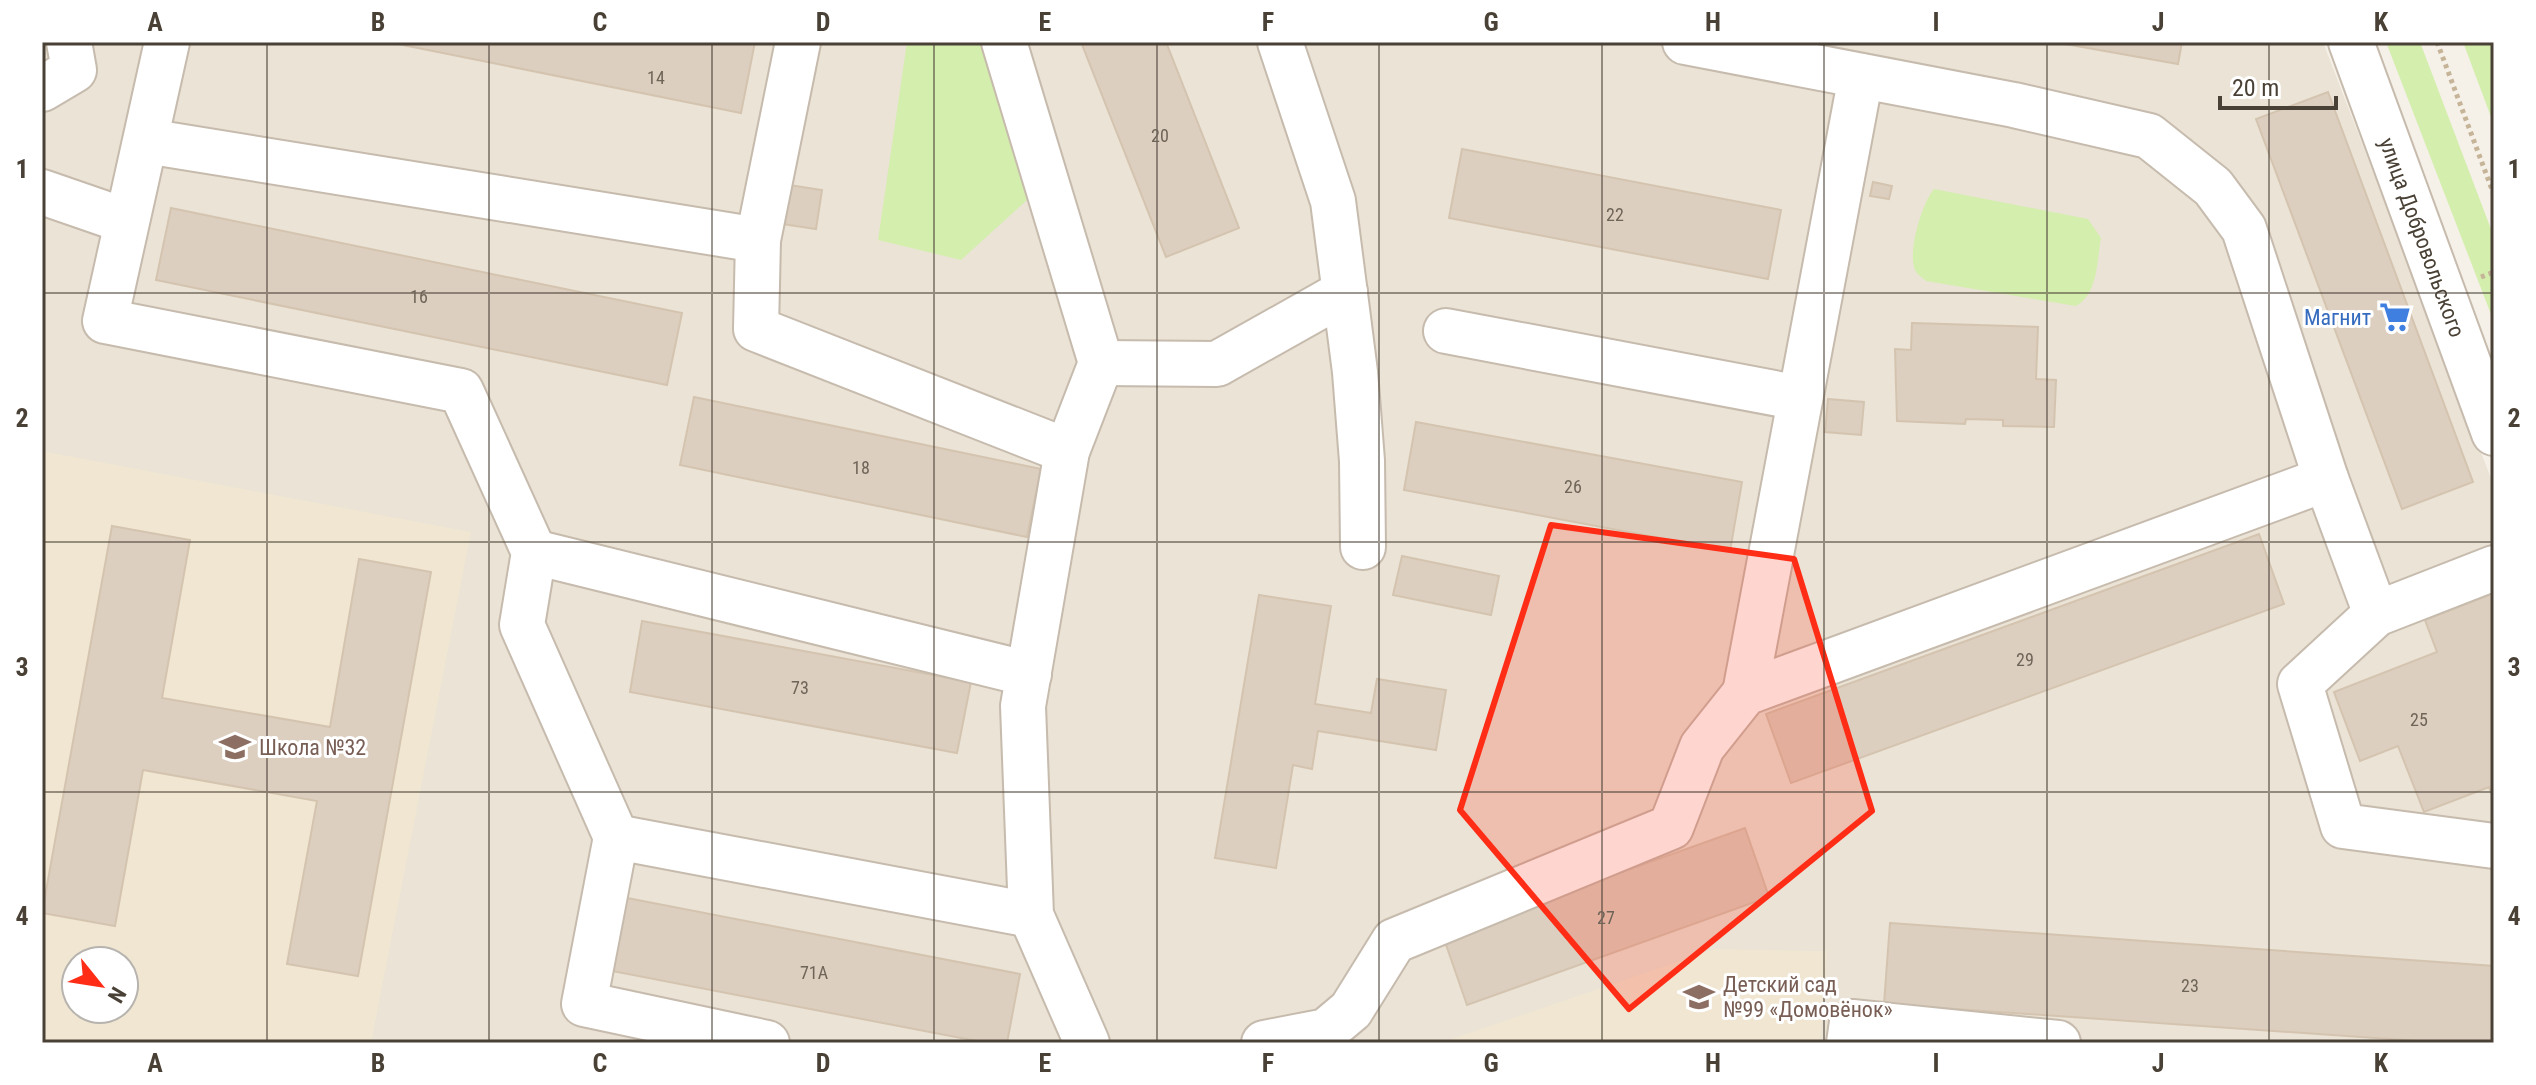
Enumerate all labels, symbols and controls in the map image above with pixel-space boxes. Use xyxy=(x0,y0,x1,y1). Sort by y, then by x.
text: A xyxy=(147,7,163,37)
text: B xyxy=(371,7,385,37)
text: C xyxy=(593,7,608,37)
text: D xyxy=(816,7,830,37)
text: E xyxy=(1039,7,1052,37)
text: F xyxy=(1262,7,1274,37)
text: G xyxy=(1483,7,1499,37)
text: H xyxy=(1705,7,1721,37)
text: I xyxy=(1932,7,1940,37)
text: J xyxy=(2152,7,2164,37)
text: K xyxy=(2374,7,2389,37)
scale bar xyxy=(2220,60,2336,110)
house number: 14 xyxy=(647,67,665,88)
text: 20 m xyxy=(2232,74,2279,102)
house number: 20 xyxy=(1151,125,1169,146)
street label: улица Добровольского xyxy=(2375,134,2470,341)
text: 1 xyxy=(15,154,29,184)
text: 1 xyxy=(2507,154,2521,184)
house number: 22 xyxy=(1606,204,1624,225)
house number: 16 xyxy=(410,286,428,307)
supermarket icon: Магнит xyxy=(2378,300,2412,334)
place label: Магнит xyxy=(2304,305,2371,330)
text: 2 xyxy=(15,403,29,433)
text: 2 xyxy=(2507,403,2521,433)
house number: 18 xyxy=(852,457,870,478)
house number: 26 xyxy=(1564,476,1582,497)
house number: 29 xyxy=(2016,649,2034,670)
text: 3 xyxy=(15,652,29,682)
text: 3 xyxy=(2507,652,2521,682)
house number: 73 xyxy=(791,677,809,698)
house number: 25 xyxy=(2410,709,2428,730)
school or university icon: Школа №32 xyxy=(218,730,252,764)
place label: Школа №32 xyxy=(259,735,366,760)
text: 4 xyxy=(15,901,29,931)
text: 4 xyxy=(2507,901,2521,931)
house number: 27 xyxy=(1597,907,1615,928)
north arrow xyxy=(60,945,140,1025)
house number: 71А xyxy=(800,962,829,983)
place label: Детский сад №99 «Домовёнок» xyxy=(1723,972,1893,1022)
house number: 23 xyxy=(2181,975,2199,996)
school or university icon: Детский сад №99 «Домовёнок» xyxy=(1682,980,1716,1014)
text: N xyxy=(103,983,131,1007)
text: A xyxy=(147,1048,163,1078)
text: B xyxy=(371,1048,385,1078)
text: C xyxy=(593,1048,608,1078)
text: D xyxy=(816,1048,830,1078)
text: E xyxy=(1039,1048,1052,1078)
text: F xyxy=(1262,1048,1274,1078)
text: G xyxy=(1483,1048,1499,1078)
text: H xyxy=(1705,1048,1721,1078)
text: I xyxy=(1932,1048,1940,1078)
text: J xyxy=(2152,1048,2164,1078)
text: K xyxy=(2374,1048,2389,1078)

